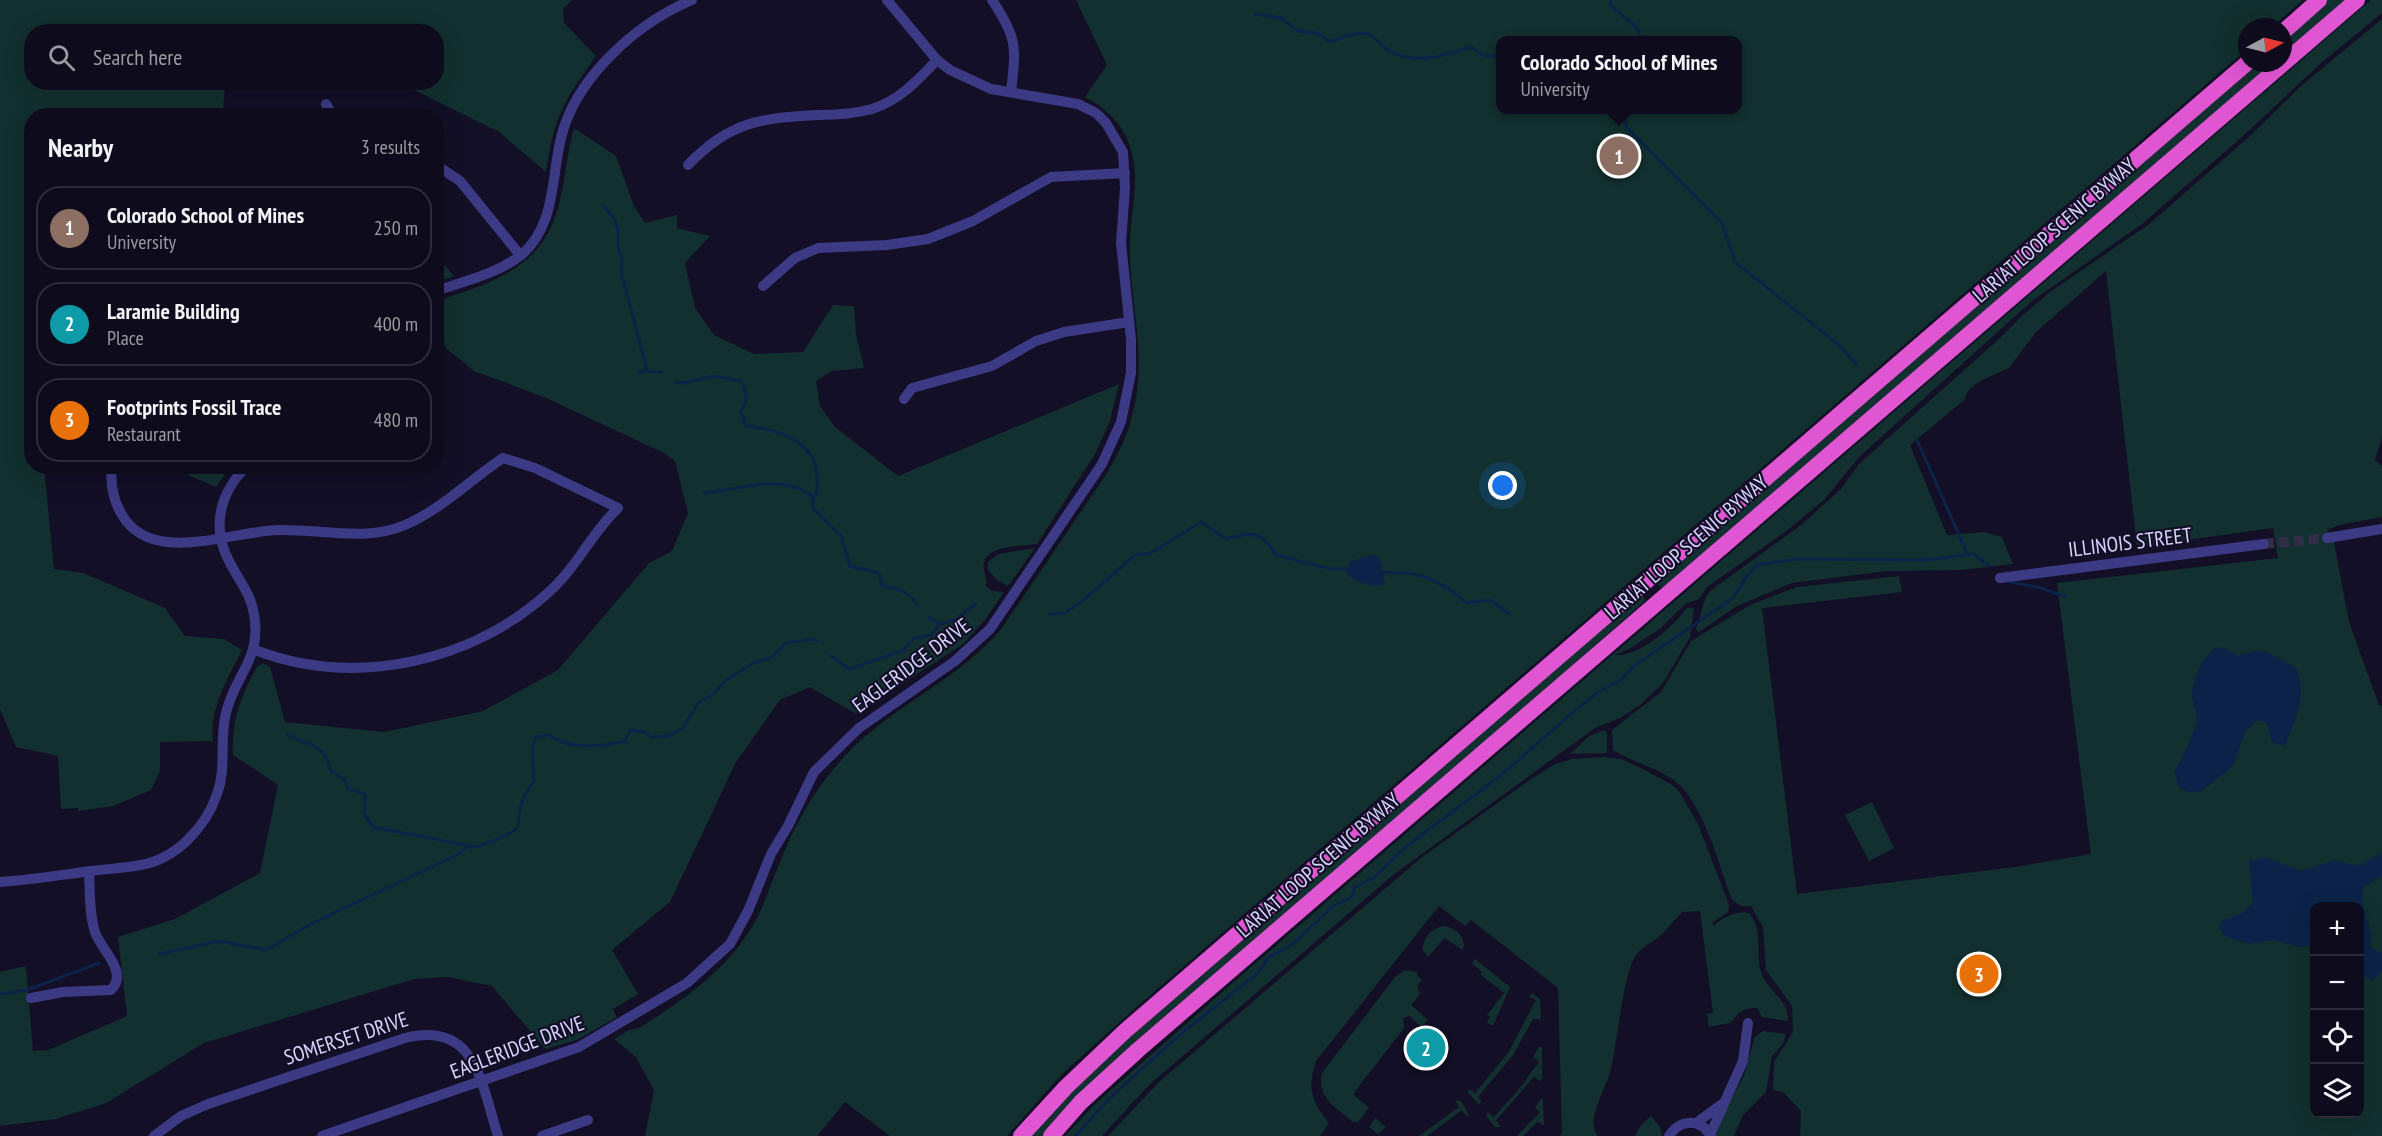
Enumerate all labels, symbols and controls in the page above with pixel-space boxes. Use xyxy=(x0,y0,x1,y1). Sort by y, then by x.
north arrow xyxy=(2238,18,2292,72)
search box xyxy=(24,24,444,90)
popup xyxy=(1496,36,1742,114)
icon: search xyxy=(45,41,78,74)
text: Search here xyxy=(93,43,182,71)
text: Colorado School of Mines xyxy=(1520,48,1718,76)
text: University xyxy=(1520,76,1589,102)
text: Nearby xyxy=(48,131,113,164)
text: 3 results xyxy=(361,134,420,160)
pin: 1 xyxy=(1600,134,1638,178)
street label: LARIAT LOOP SCENIC BYWAY xyxy=(1967,151,2142,308)
text: Colorado School of Mines xyxy=(107,201,304,229)
text: 1 xyxy=(65,215,74,241)
text: 250 m xyxy=(374,215,418,241)
text: University xyxy=(107,229,176,255)
text: Laramie Building xyxy=(107,297,240,325)
text: 2 xyxy=(65,311,74,337)
text: 400 m xyxy=(374,311,418,337)
text: Place xyxy=(107,325,144,351)
text: Footprints Fossil Trace xyxy=(107,393,281,421)
text: 3 xyxy=(65,407,74,433)
text: 480 m xyxy=(374,407,418,433)
text: Restaurant xyxy=(107,421,181,447)
street label: LARIAT LOOP SCENIC BYWAY xyxy=(1599,468,1774,625)
your location xyxy=(1488,471,1517,500)
street label: ILLINOIS STREET xyxy=(2067,521,2194,563)
street label: EAGLERIDGE DRIVE xyxy=(847,612,975,718)
street label: LARIAT LOOP SCENIC BYWAY xyxy=(1231,786,1406,943)
map controls xyxy=(2310,902,2364,1118)
button: + xyxy=(2310,902,2364,956)
pin: 3 xyxy=(1960,952,1998,996)
button: − xyxy=(2310,956,2364,1010)
street label: SOMERSET DRIVE xyxy=(281,1005,411,1071)
street label: EAGLERIDGE DRIVE xyxy=(446,1009,588,1085)
button: locate xyxy=(2310,1010,2364,1064)
pin: 2 xyxy=(1406,1026,1446,1070)
button: layers xyxy=(2310,1064,2364,1118)

